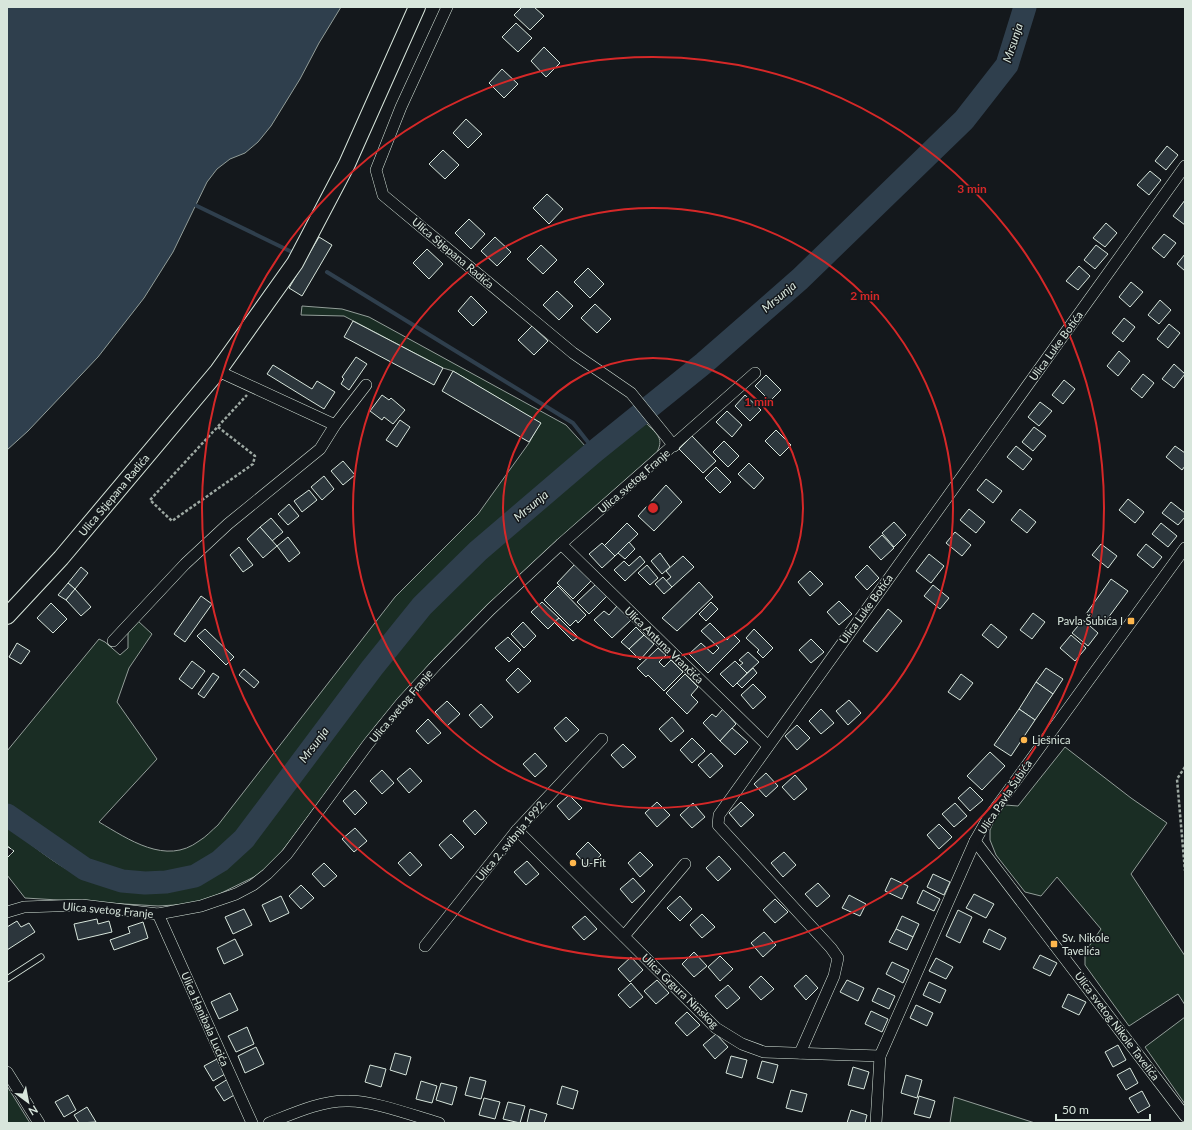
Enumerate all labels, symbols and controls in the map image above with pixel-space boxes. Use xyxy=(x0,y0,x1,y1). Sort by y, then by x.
water label: Mrsunja xyxy=(999,21,1026,65)
text: 3 min xyxy=(957,181,987,196)
street label: Ulica Stjepana Radića xyxy=(410,215,497,291)
water label: Mrsunja xyxy=(758,278,799,315)
text: 2 min xyxy=(850,288,880,303)
street label: Ulica Luke Botića xyxy=(1026,308,1085,383)
text: 1 min xyxy=(744,394,774,409)
street label: Ulica svetog Franje xyxy=(595,446,672,515)
street label: Ulica Stjepana Radića xyxy=(76,451,152,538)
water label: Mrsunja xyxy=(510,487,551,524)
centre of rings xyxy=(646,501,660,515)
street label: Ulica Luke Botića xyxy=(836,571,895,646)
street label: Ulica Antuna Vrančića xyxy=(622,604,707,686)
place label: Pavla Šubića I xyxy=(1057,614,1123,627)
marker: Pavla Šubića I xyxy=(1126,616,1136,626)
street label: Ulica svetog Franje xyxy=(366,666,435,745)
water label: Mrsunja xyxy=(295,724,332,765)
place label: Lješnica xyxy=(1032,733,1070,746)
marker: Lješnica xyxy=(1019,735,1029,745)
street label: Ulica Pavla Šubića xyxy=(975,757,1034,836)
street label: Ulica 2. svibnja 1992. xyxy=(473,796,549,883)
place label: U-Fit xyxy=(581,856,606,869)
marker: U-Fit xyxy=(568,858,578,868)
street label: Ulica svetog Franje xyxy=(62,899,154,920)
place label: Sv. Nikole Tavelića xyxy=(1062,931,1109,957)
marker: Sv. Nikole Tavelića xyxy=(1049,939,1059,949)
street label: Ulica Grgura Ninskog xyxy=(639,951,722,1031)
street label: Ulica svetog Nikole Tavelića xyxy=(1072,969,1162,1083)
street label: Ulica Hanibala Lucića xyxy=(179,970,232,1068)
north arrow xyxy=(8,1082,48,1122)
scale bar xyxy=(1056,1096,1150,1122)
text: 50 m xyxy=(1062,1102,1089,1117)
text: N xyxy=(27,1103,41,1119)

